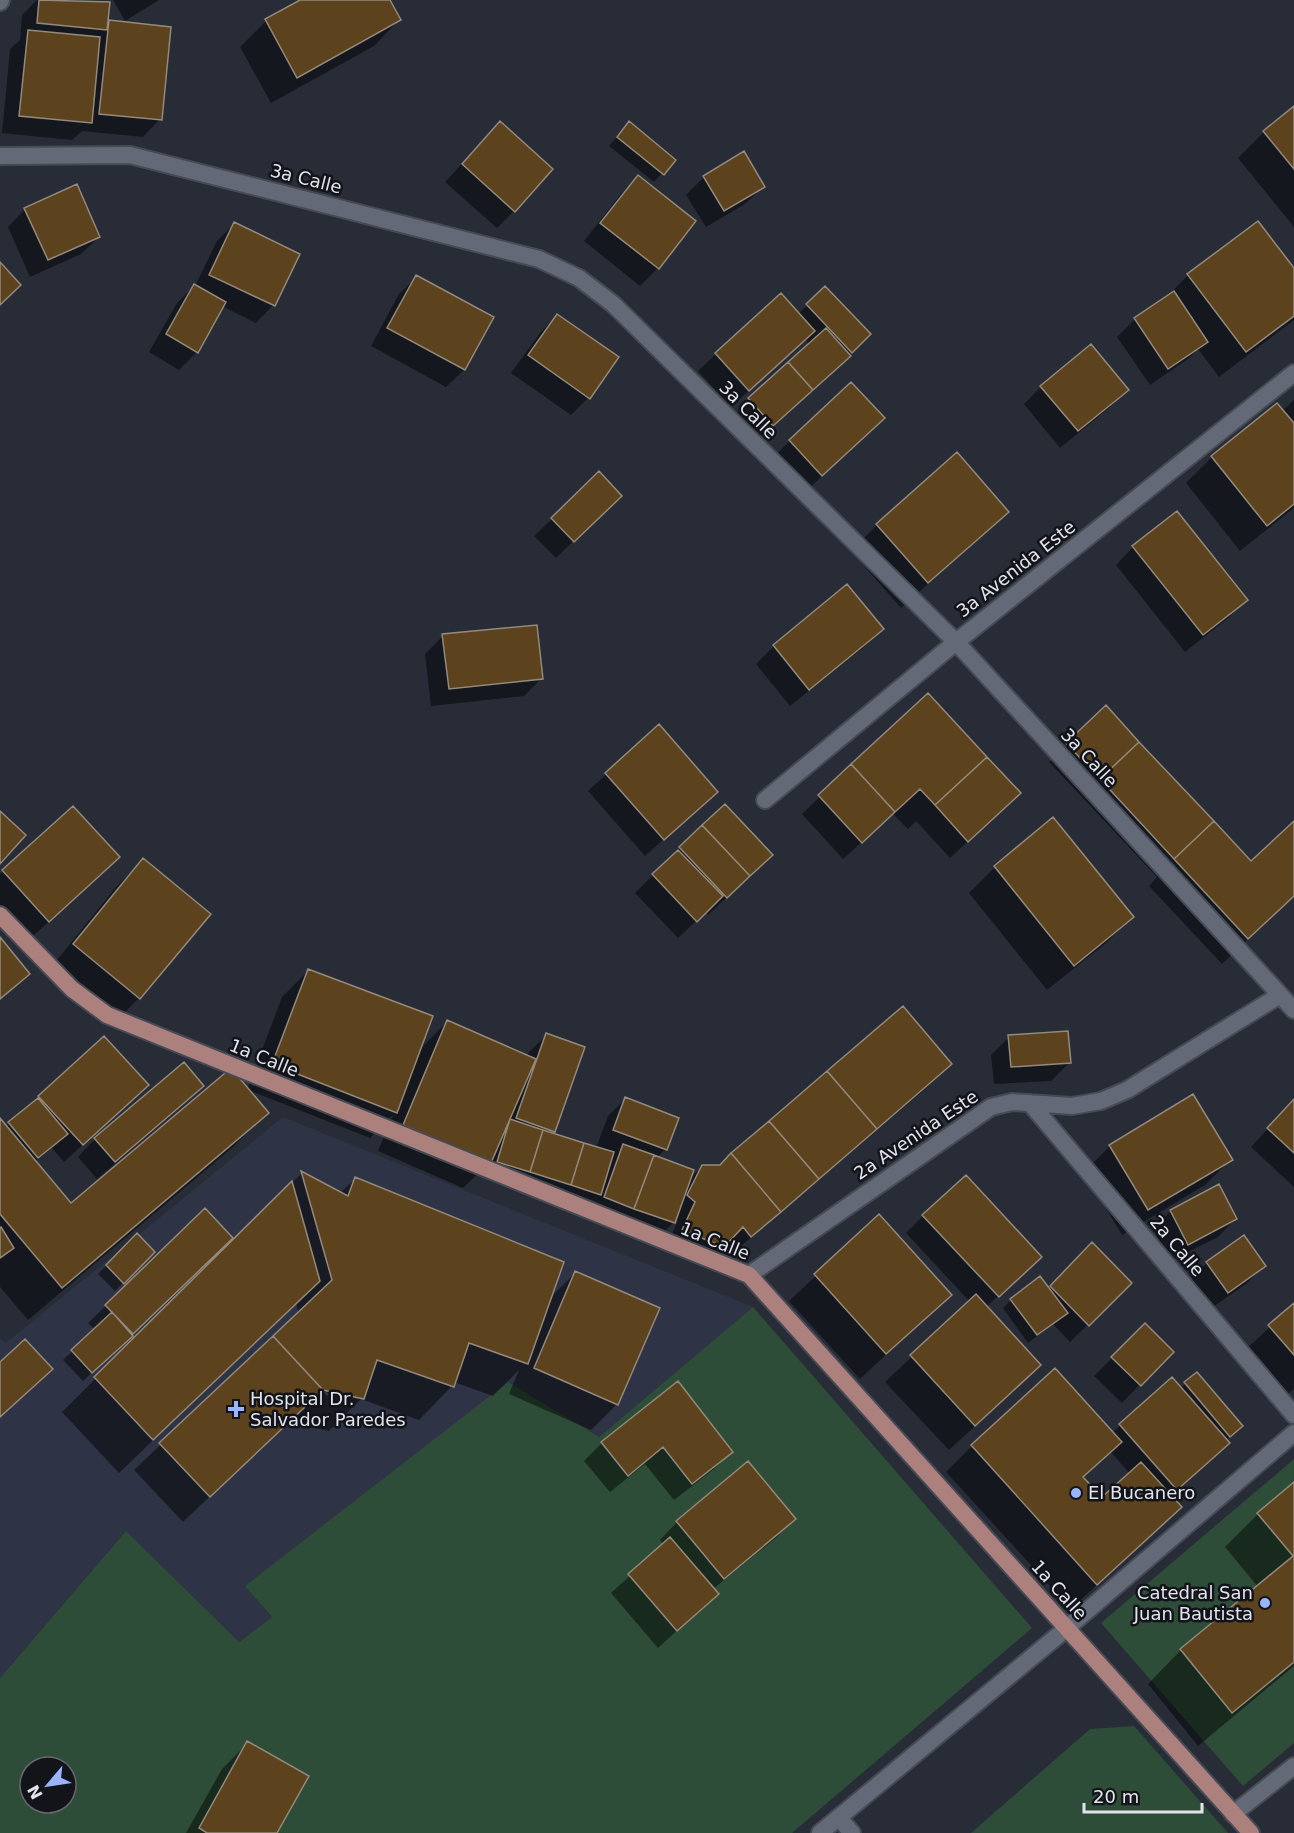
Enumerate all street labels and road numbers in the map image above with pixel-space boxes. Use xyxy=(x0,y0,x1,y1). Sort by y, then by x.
street label: 3a Calle xyxy=(268,160,344,198)
street label: 3a Calle xyxy=(715,376,782,443)
street label: 3a Avenida Este xyxy=(952,516,1079,621)
street label: 3a Calle xyxy=(1057,724,1122,791)
street label: 1a Calle xyxy=(226,1034,302,1081)
street label: 2a Avenida Este xyxy=(850,1085,982,1184)
street label: 2a Calle xyxy=(1146,1211,1209,1280)
street label: 1a Calle xyxy=(677,1217,753,1264)
street label: 1a Calle xyxy=(1027,1556,1092,1624)

